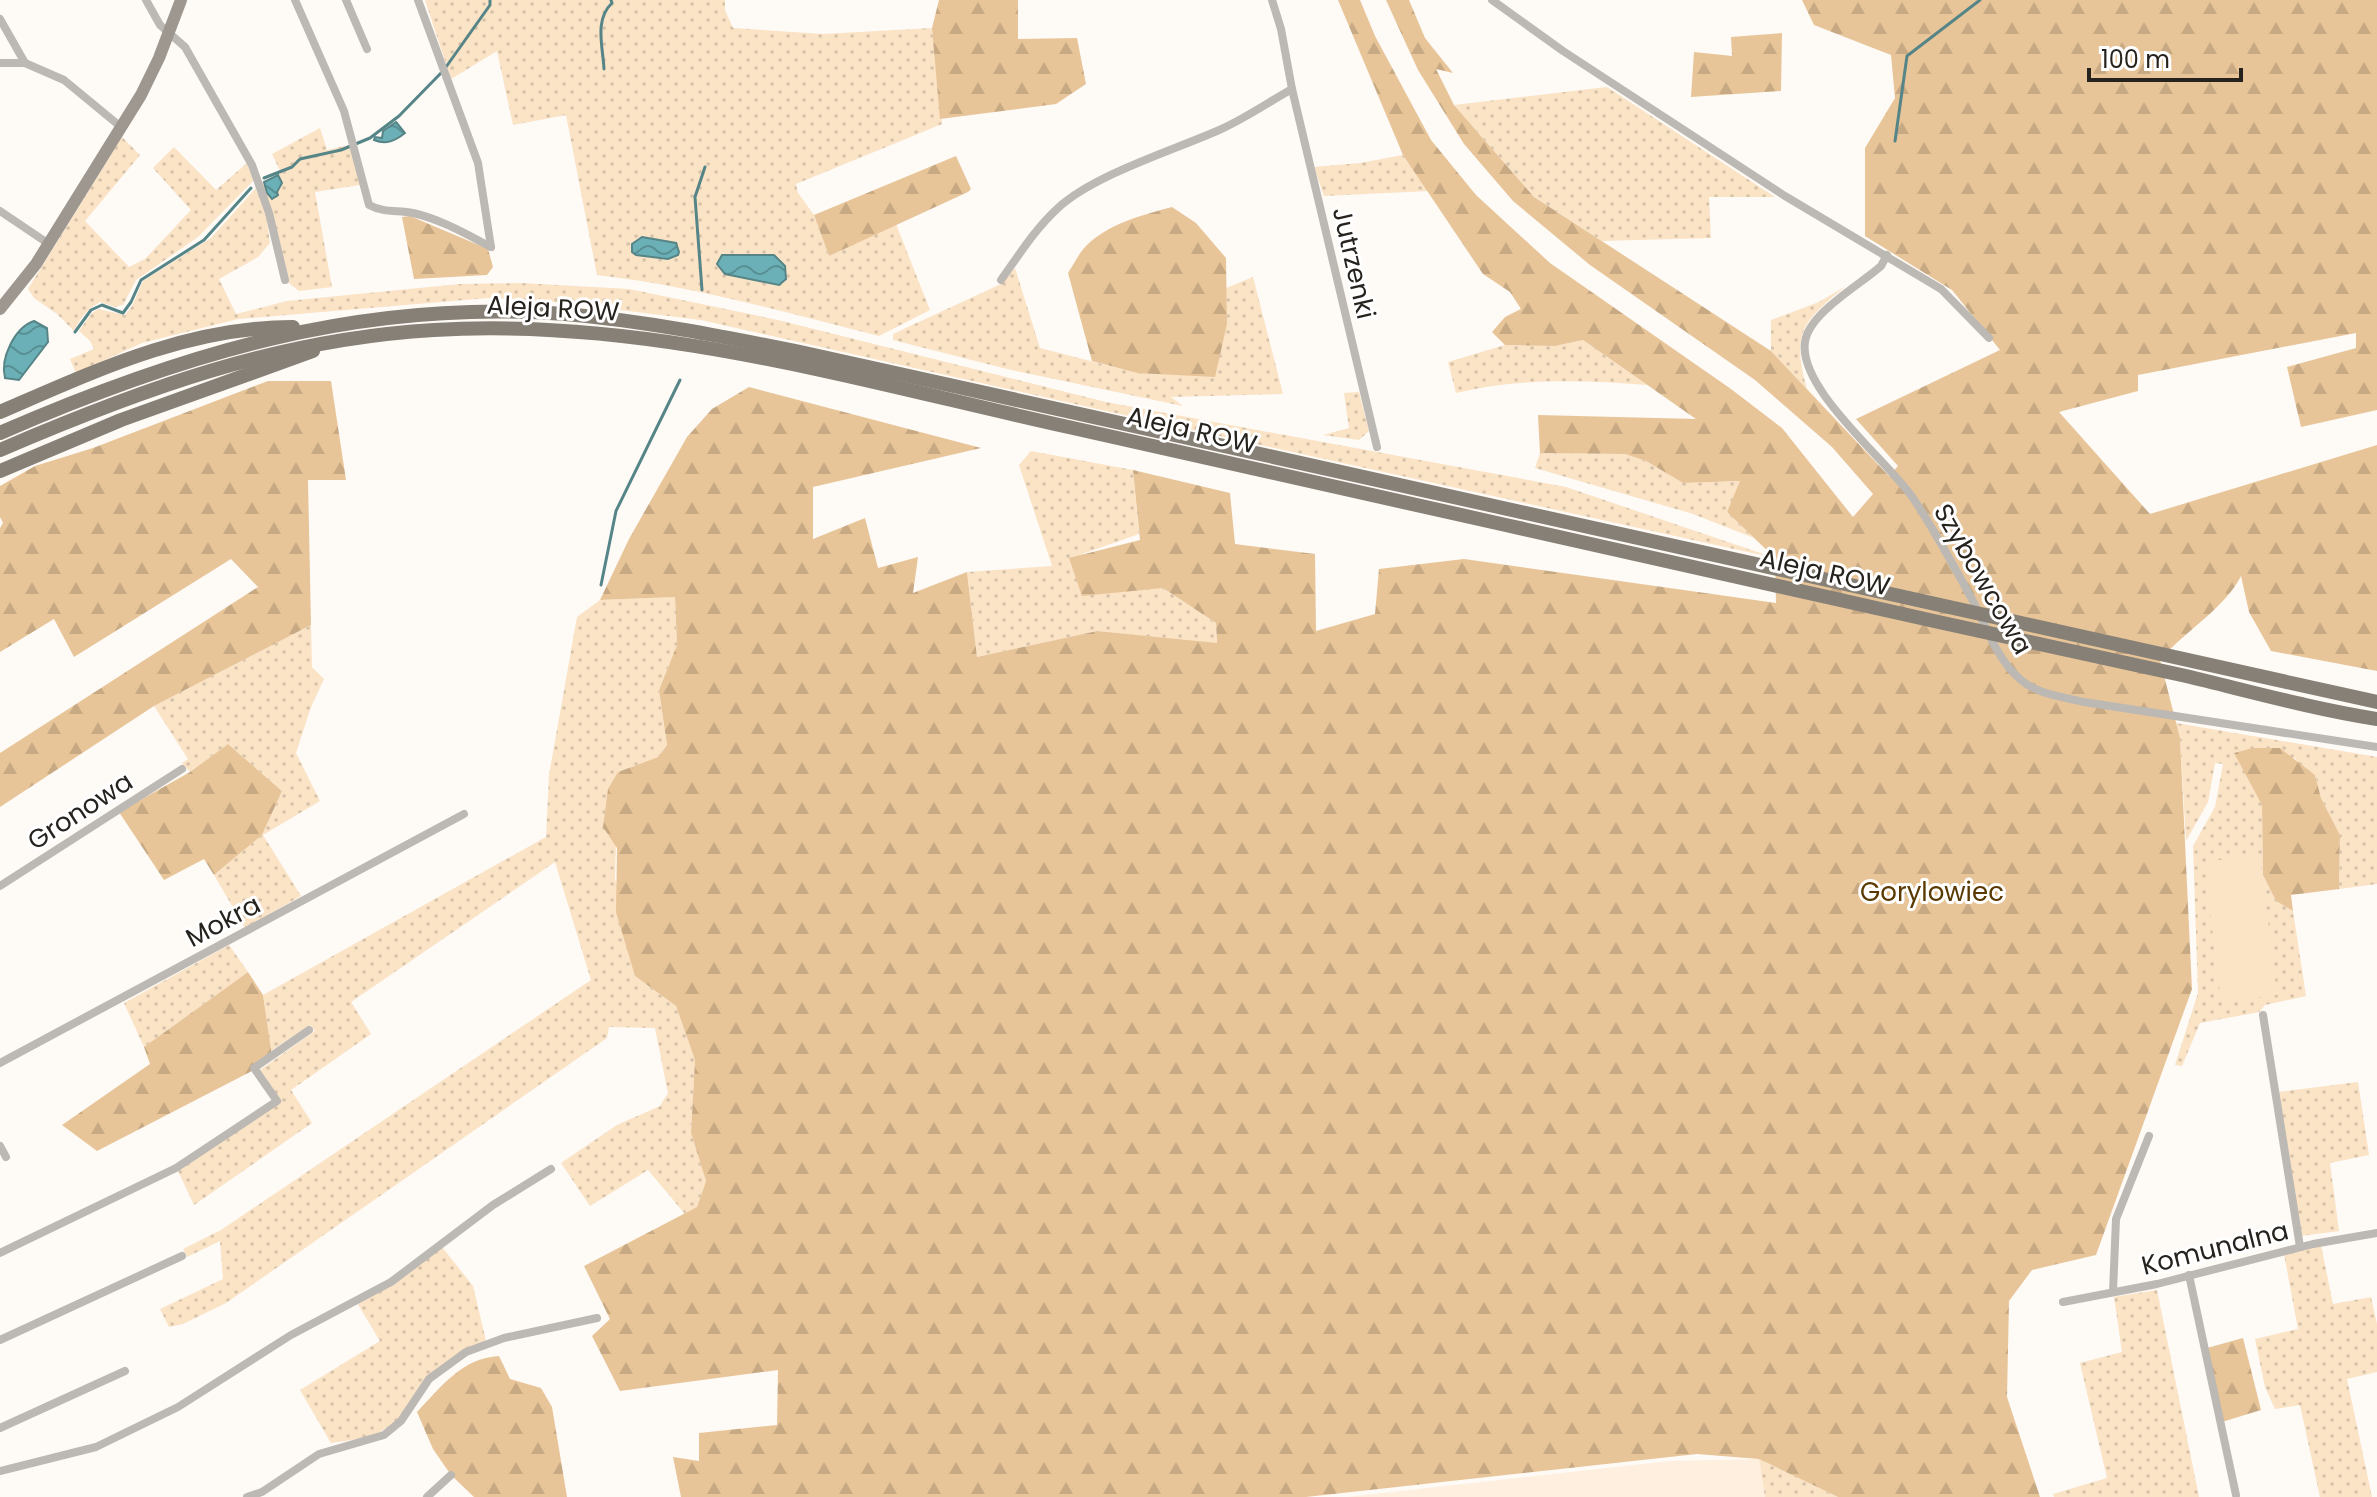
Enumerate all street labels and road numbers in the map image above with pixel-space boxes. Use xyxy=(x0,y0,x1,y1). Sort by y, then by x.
street label: Jutrzenki xyxy=(1324,203,1384,323)
street label: Aleja ROW xyxy=(486,287,620,329)
street label: Aleja ROW xyxy=(1123,398,1261,462)
street label: Szybowcowa xyxy=(1925,497,2041,661)
street label: Aleja ROW xyxy=(1756,540,1894,604)
street label: Gronowa xyxy=(20,764,140,858)
street label: Mokra xyxy=(179,886,267,956)
street label: Komunalna xyxy=(2138,1212,2292,1284)

